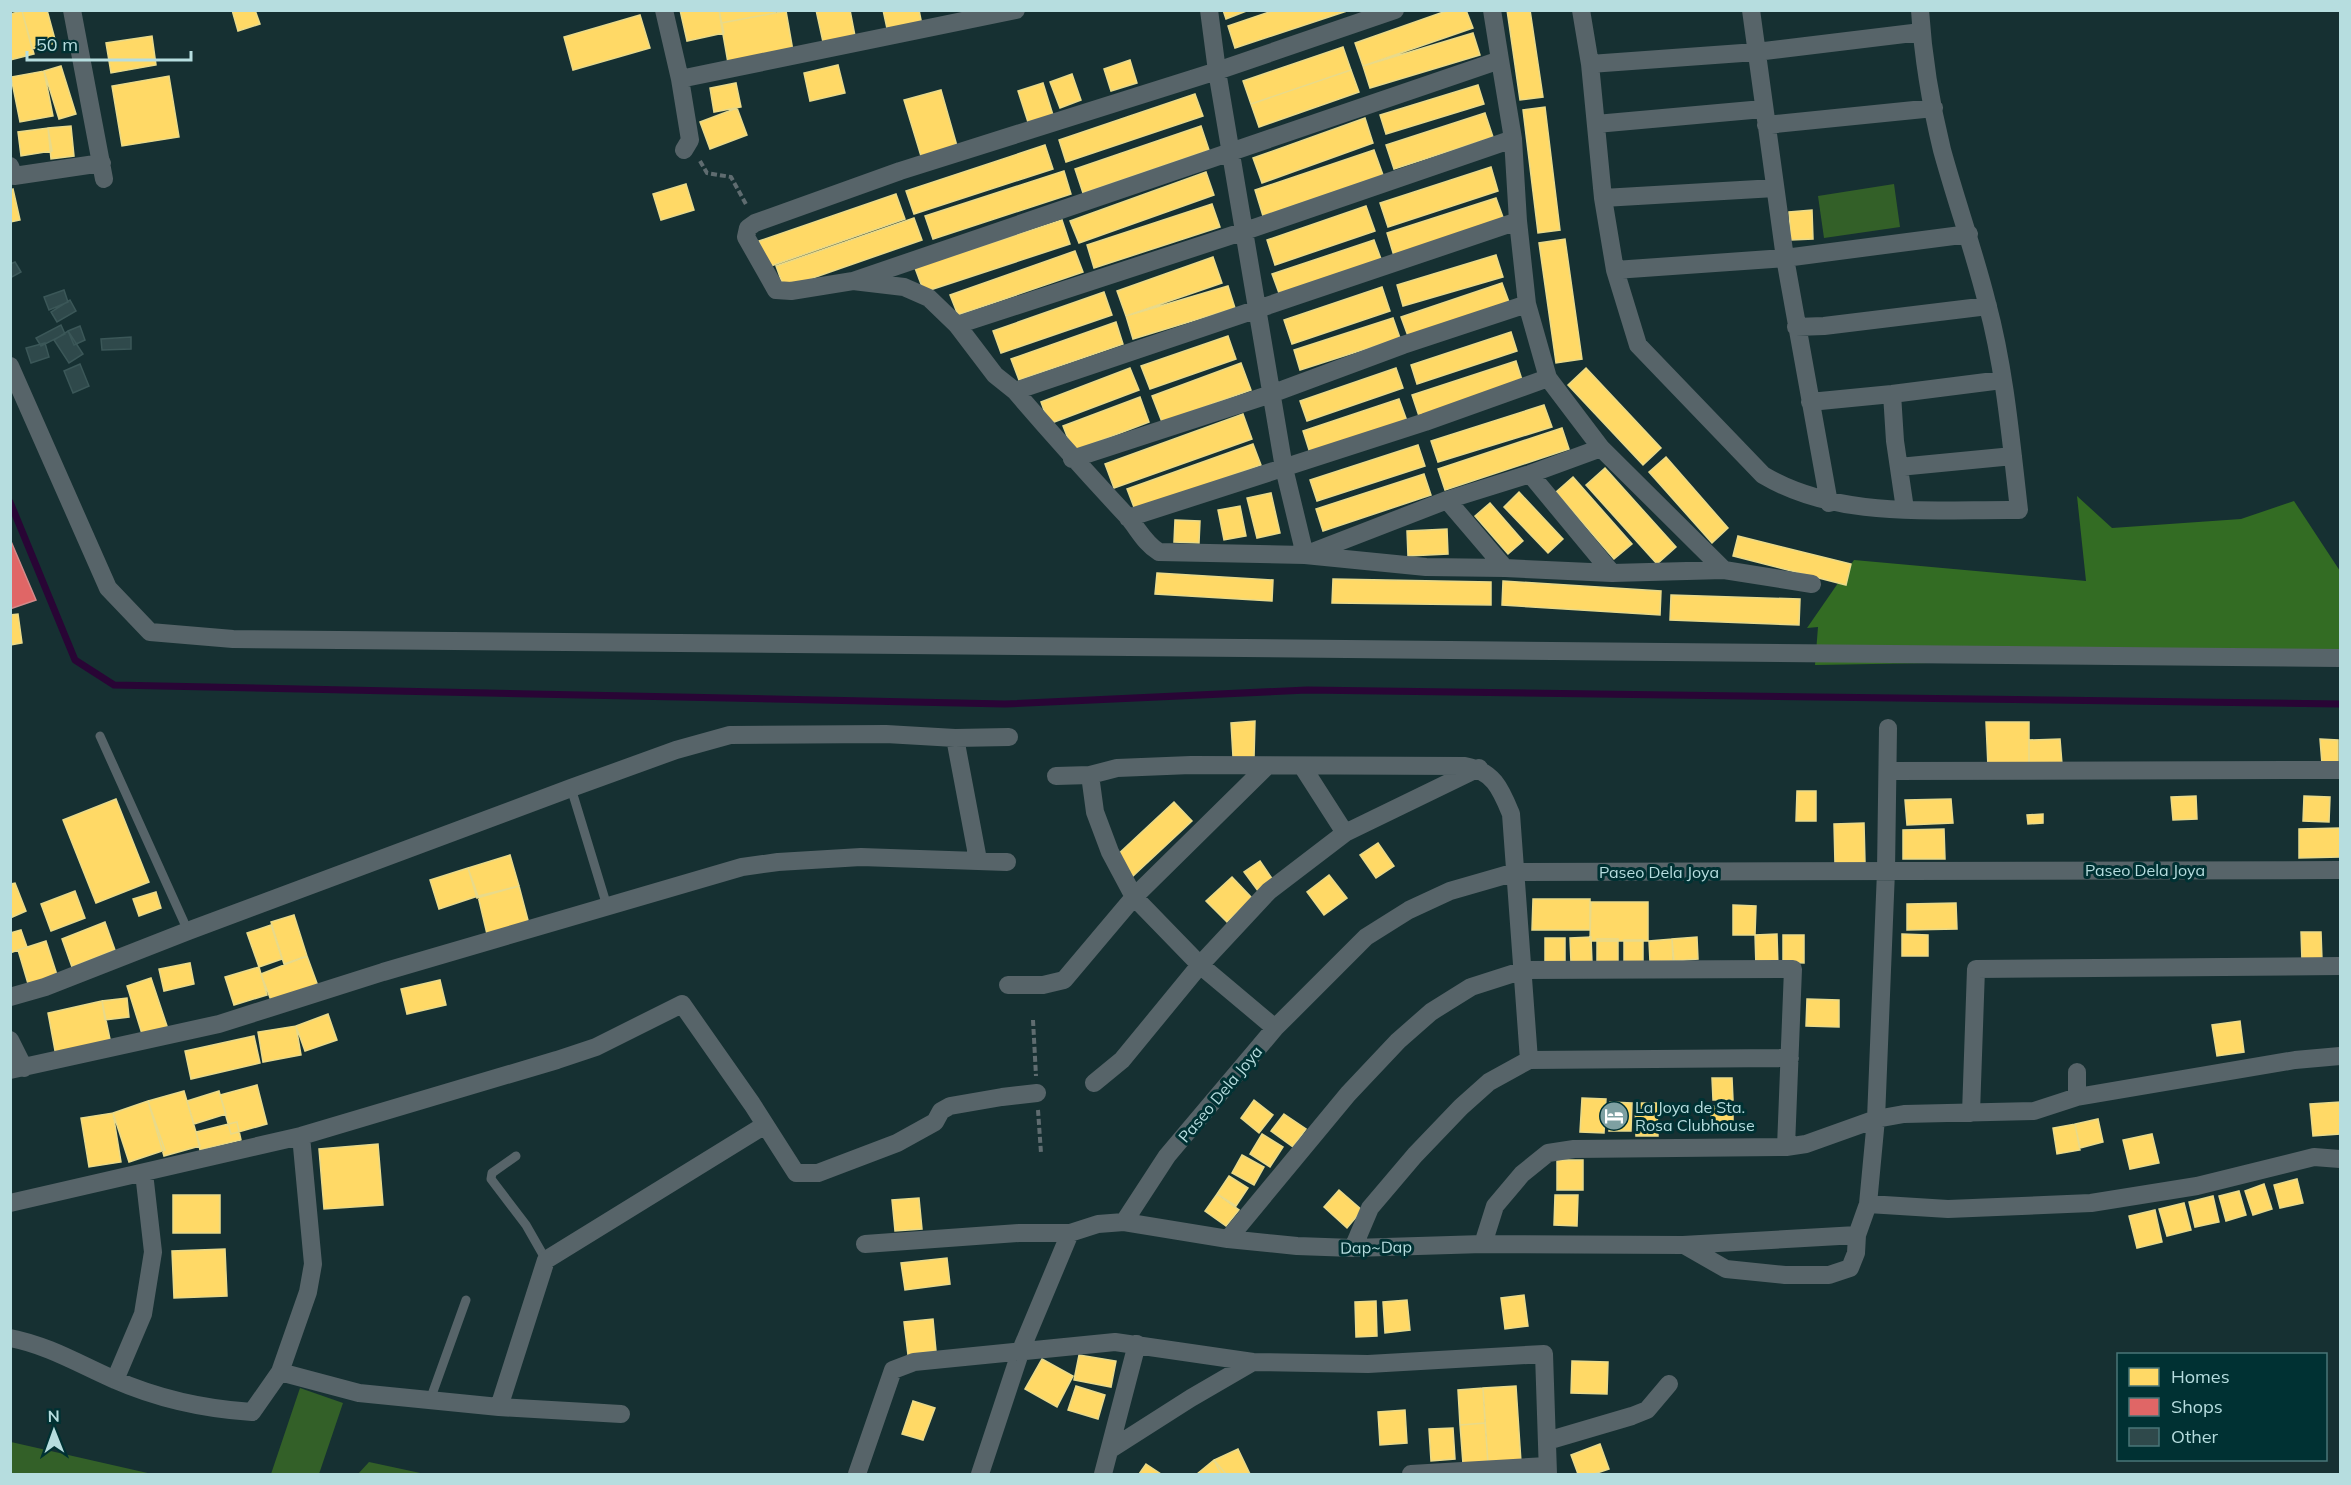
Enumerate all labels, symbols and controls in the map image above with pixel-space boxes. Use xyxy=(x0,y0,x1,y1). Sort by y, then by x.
scale bar xyxy=(27,24,190,62)
text: 50 m xyxy=(36,33,78,56)
street label: Paseo Dela Joya xyxy=(2085,860,2205,880)
street label: Paseo Dela Joya xyxy=(1599,862,1719,882)
street label: Paseo Dela Joya xyxy=(1174,1042,1266,1146)
place label: La Joya de Sta. Rosa Clubhouse xyxy=(1635,1097,1755,1135)
hotel icon: La Joya de Sta. Rosa Clubhouse xyxy=(1598,1100,1630,1132)
street label: Dap~Dap xyxy=(1340,1236,1412,1258)
legend xyxy=(2117,1353,2327,1461)
text: Homes xyxy=(2171,1365,2230,1388)
text: Shops xyxy=(2171,1395,2223,1418)
north arrow xyxy=(24,1401,84,1461)
text: N xyxy=(48,1406,60,1426)
text: Other xyxy=(2171,1425,2219,1448)

